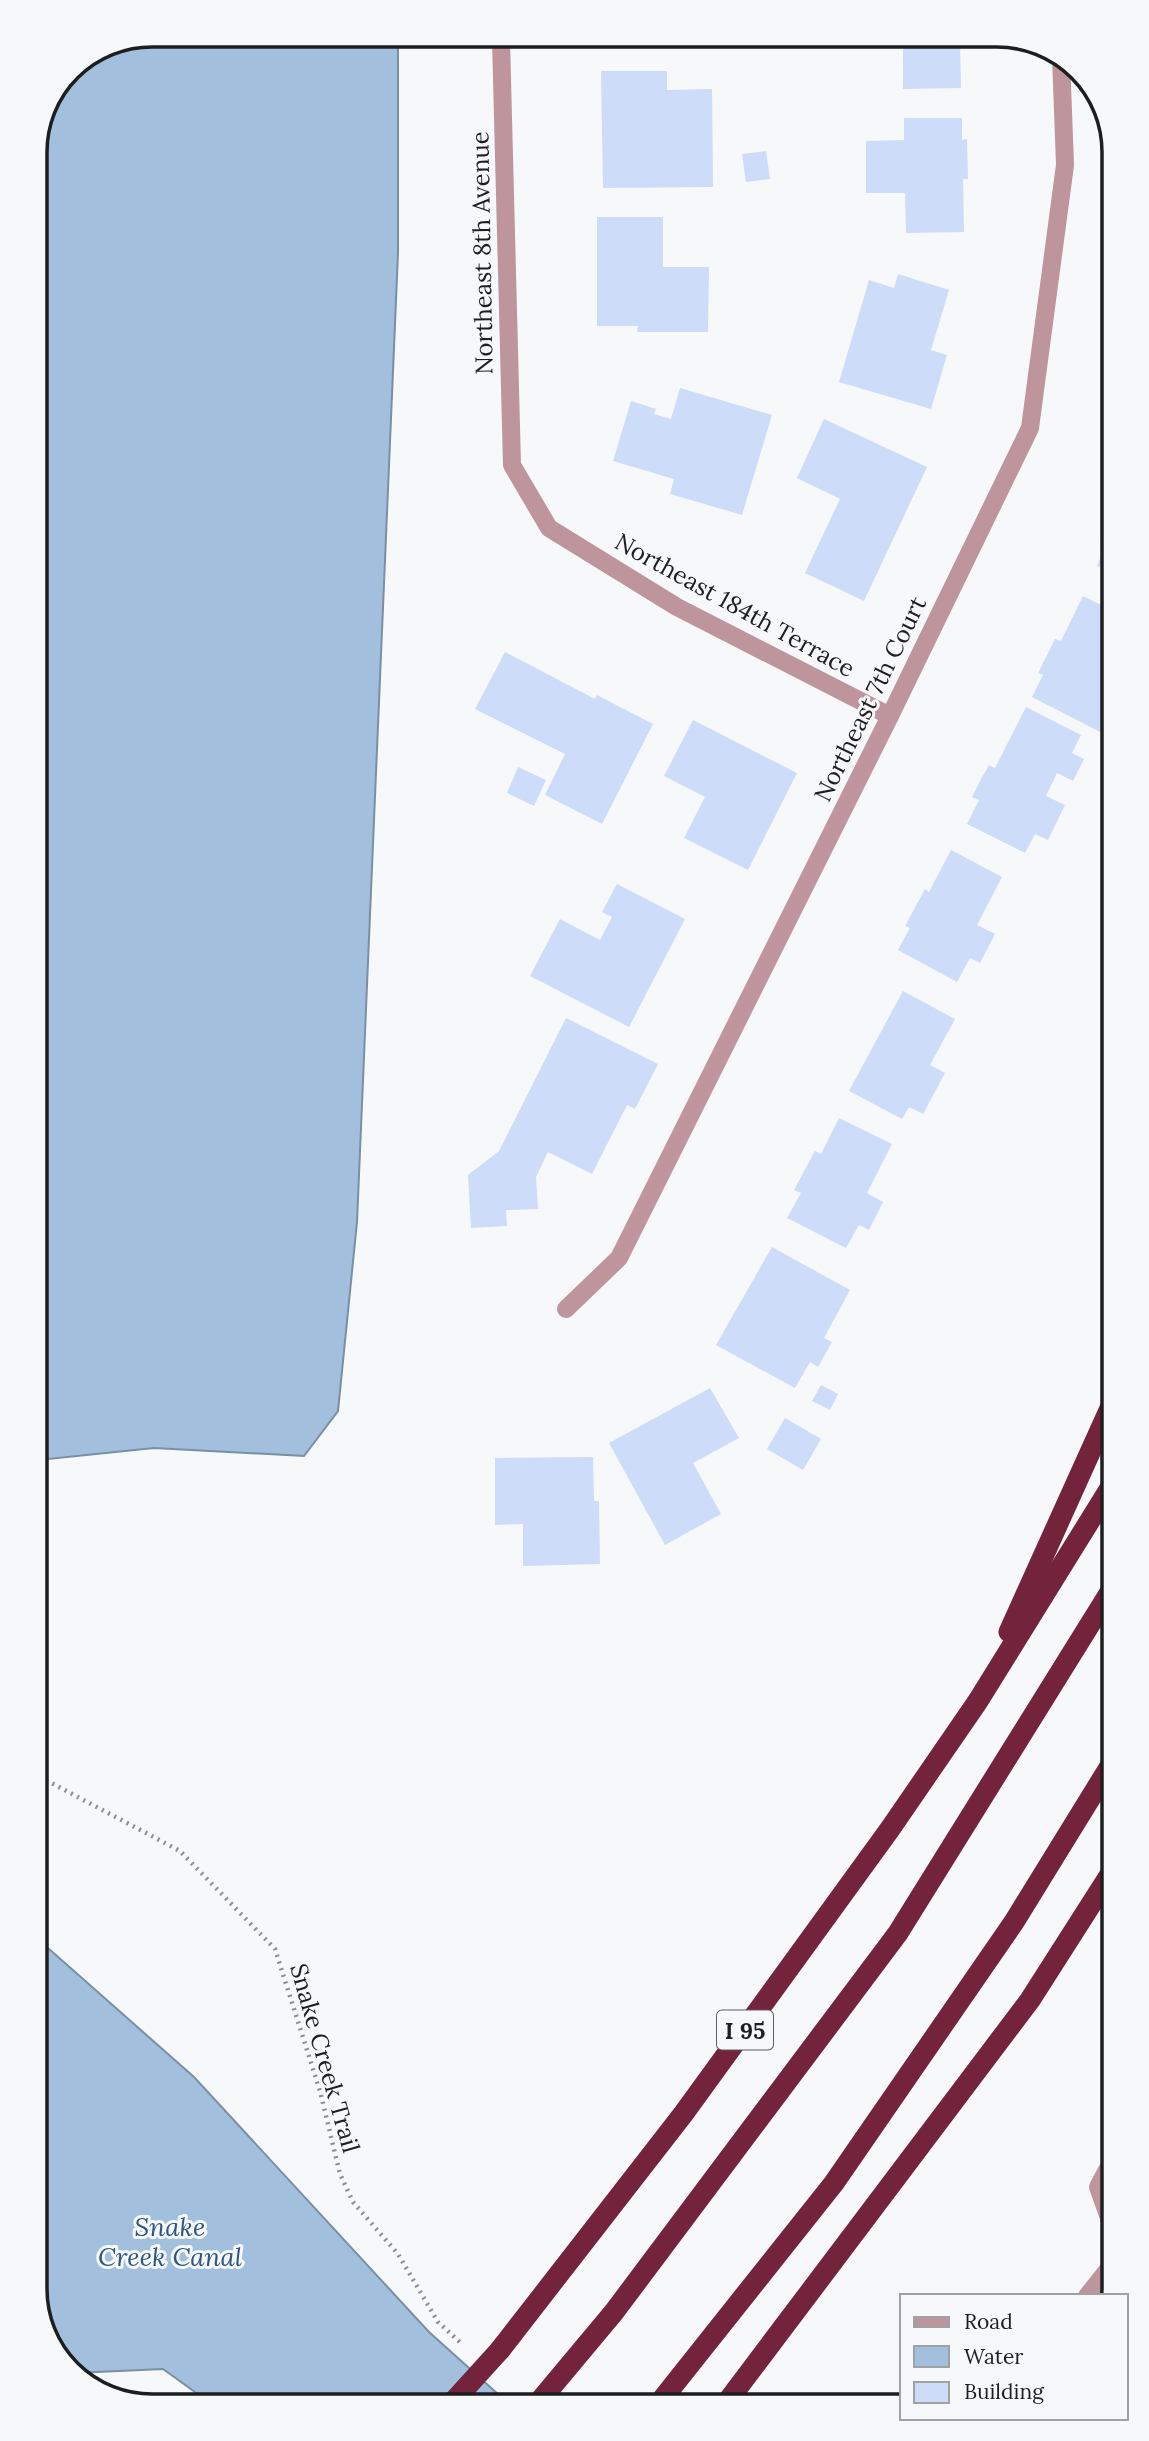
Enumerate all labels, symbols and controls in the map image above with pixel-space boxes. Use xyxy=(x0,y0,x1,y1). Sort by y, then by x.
street label: Northeast 8th Avenue xyxy=(464,131,500,375)
street label: Northeast 184th Terrace xyxy=(610,526,860,684)
street label: Northeast 7th Court xyxy=(807,591,933,807)
street label: Snake Creek Trail xyxy=(283,1960,367,2156)
road number: I 95 xyxy=(717,2010,773,2050)
water label: Snake Creek Canal xyxy=(98,2210,243,2273)
legend xyxy=(900,2294,1128,2420)
text: Road xyxy=(964,2308,1013,2335)
text: Water xyxy=(964,2343,1023,2370)
text: Building xyxy=(964,2378,1044,2405)

